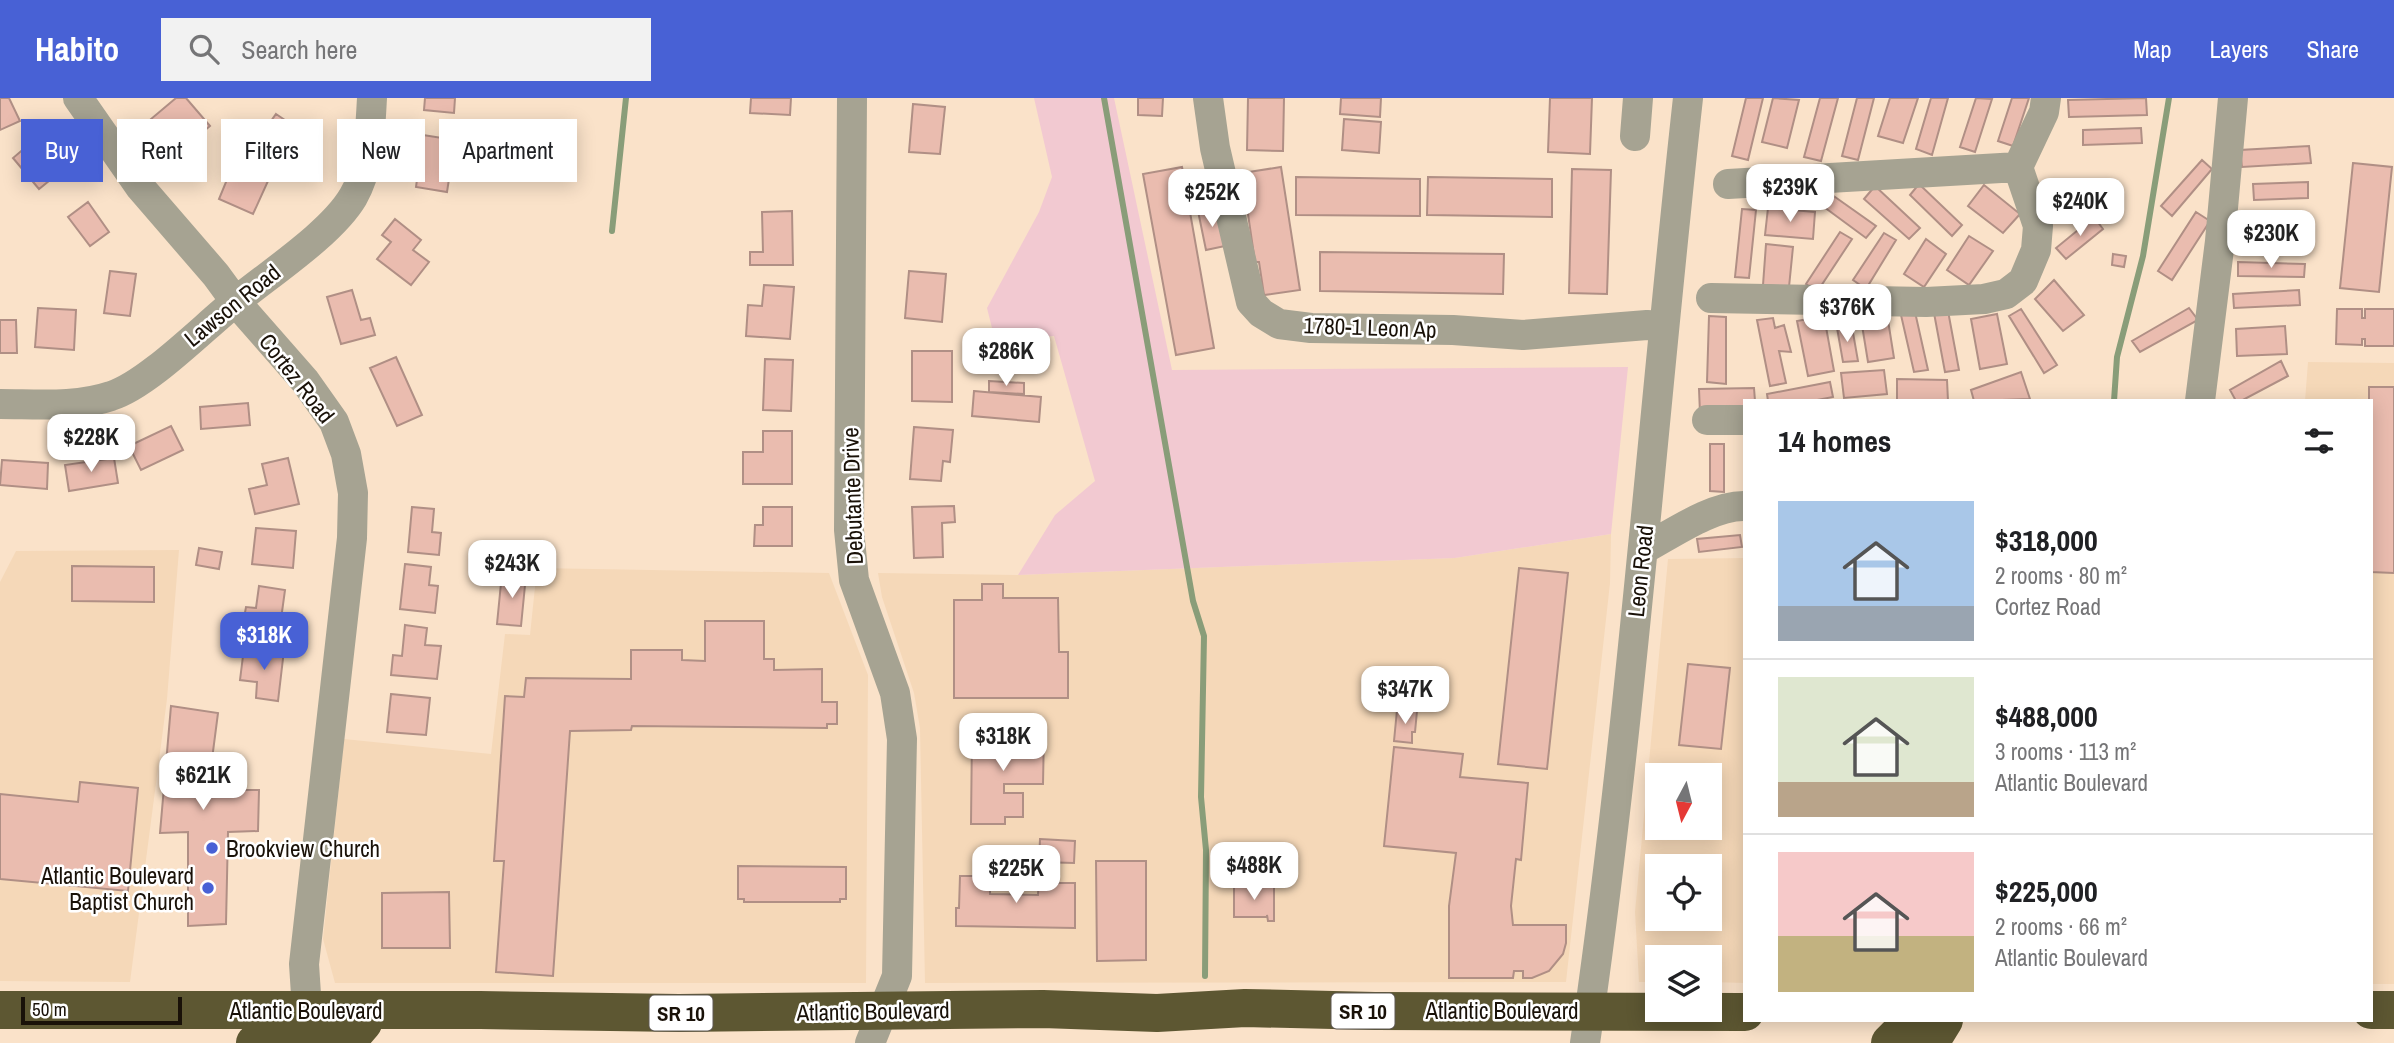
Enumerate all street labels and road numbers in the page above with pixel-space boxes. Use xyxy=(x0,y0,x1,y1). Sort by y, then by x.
street label: Lawson Road xyxy=(177,257,287,353)
street label: 1780-1 Leon Ap xyxy=(1303,309,1437,345)
street label: Cortez Road xyxy=(252,327,342,429)
street label: Debutante Drive xyxy=(834,427,870,565)
street label: Leon Road xyxy=(1620,523,1660,619)
road number: SR 10 xyxy=(1332,993,1394,1028)
street label: Atlantic Boulevard xyxy=(795,994,950,1028)
street label: Atlantic Boulevard xyxy=(228,995,383,1026)
street label: Atlantic Boulevard xyxy=(1424,995,1579,1026)
road number: SR 10 xyxy=(650,996,712,1030)

